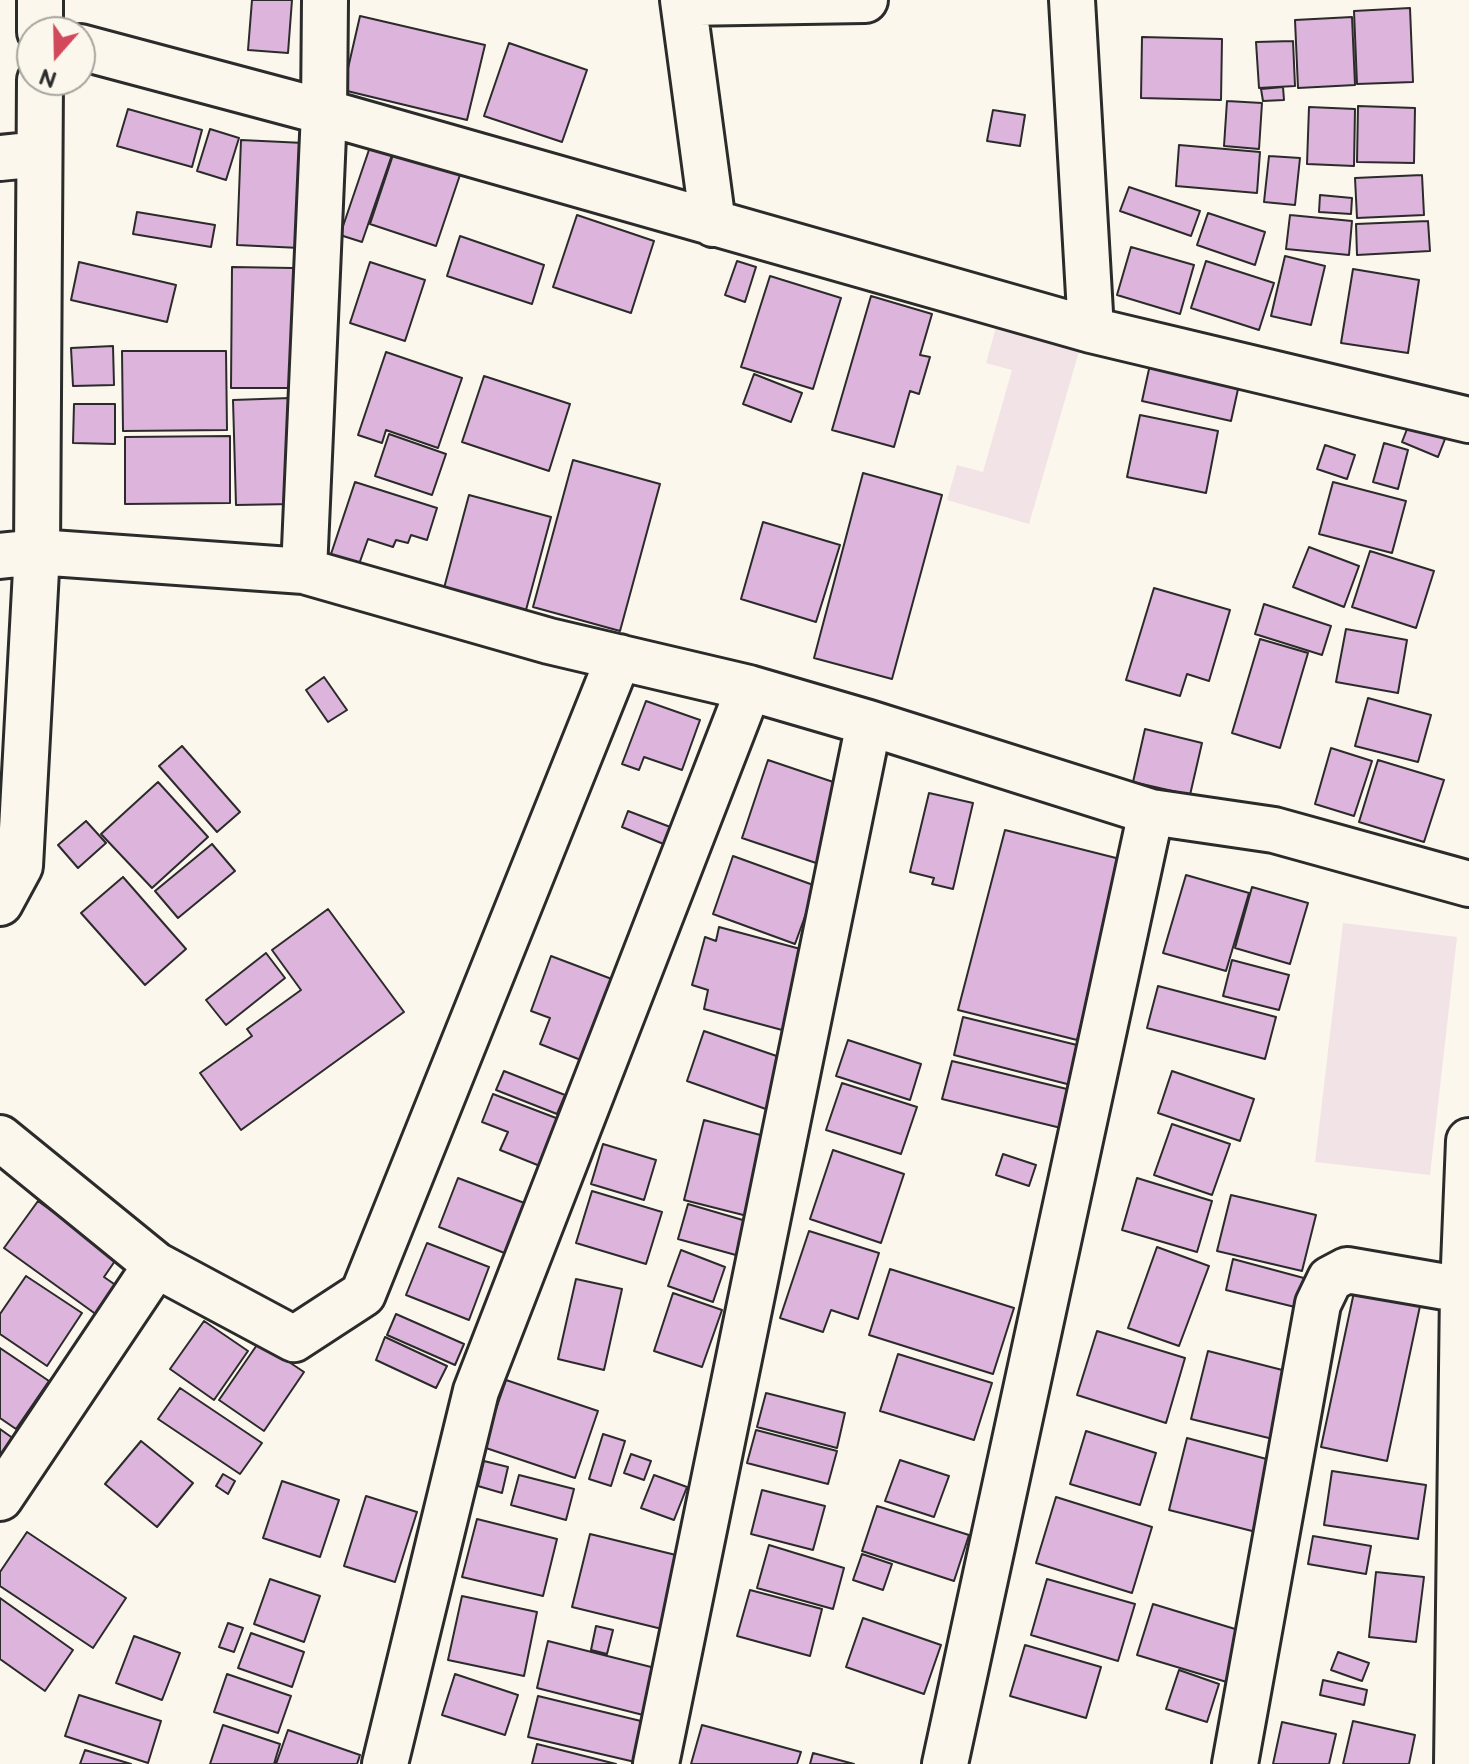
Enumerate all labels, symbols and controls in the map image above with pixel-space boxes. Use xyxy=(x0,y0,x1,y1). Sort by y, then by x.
north arrow xyxy=(16,16,96,96)
text: N xyxy=(36,62,61,93)

